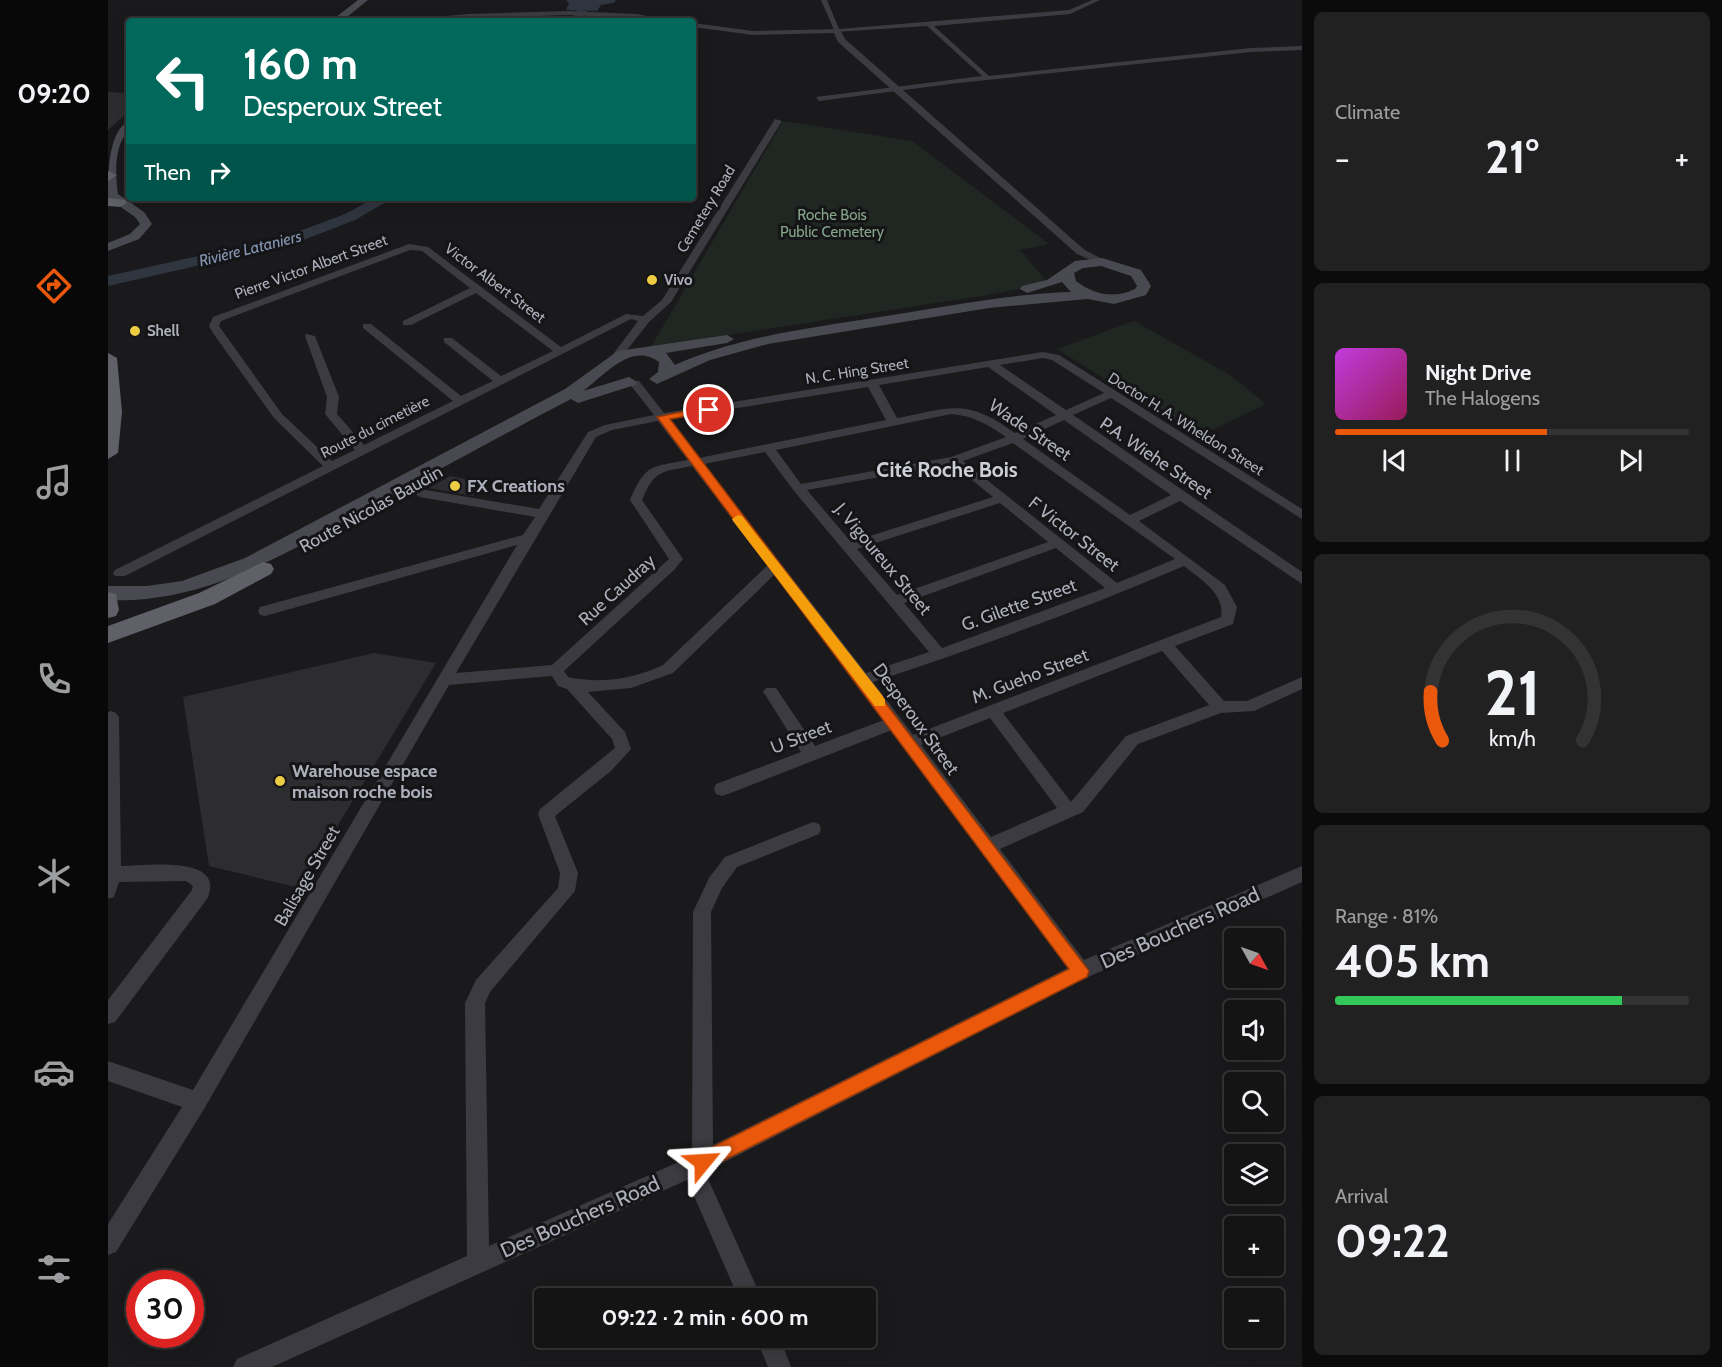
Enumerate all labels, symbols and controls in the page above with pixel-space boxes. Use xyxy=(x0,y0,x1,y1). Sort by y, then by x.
text: 160 m xyxy=(243,38,358,90)
icon: left xyxy=(144,42,222,120)
text: 09:20 xyxy=(17,77,91,110)
text: Desperoux Street xyxy=(243,90,442,123)
text: Climate xyxy=(1335,100,1400,124)
text: 21° xyxy=(1485,130,1539,184)
text: − xyxy=(1335,138,1350,178)
text: + xyxy=(1674,138,1689,178)
icon: right xyxy=(203,156,236,189)
text: Then xyxy=(144,159,191,186)
street label: Cemetery Road xyxy=(673,162,739,256)
park label: Roche Bois Public Cemetery xyxy=(780,206,884,241)
water label: Rivière Lataniers xyxy=(197,227,303,270)
street label: Pierre Victor Albert Street xyxy=(232,231,390,303)
street label: Victor Albert Street xyxy=(441,239,549,327)
icon: directions xyxy=(33,265,75,307)
place label: Vivo xyxy=(664,271,693,289)
marker: Vivo xyxy=(645,273,659,287)
place label: Shell xyxy=(147,322,180,340)
marker: Shell xyxy=(128,324,142,338)
street label: N. C. Hing Street xyxy=(804,354,910,388)
text: Night Drive xyxy=(1425,359,1531,386)
street label: Doctor H. A. Wheldon Street xyxy=(1105,369,1267,479)
pin xyxy=(683,384,734,435)
text: The Halogens xyxy=(1425,386,1540,410)
street label: Route du cimetière xyxy=(318,392,433,462)
icon: arrive xyxy=(692,393,725,426)
street label: Wade Street xyxy=(985,394,1075,466)
street label: P.A. Wiehe Street xyxy=(1096,412,1216,504)
icon: previous xyxy=(1378,444,1411,477)
icon: pause xyxy=(1496,444,1529,477)
icon: next xyxy=(1614,444,1647,477)
district label: Cité Roche Bois xyxy=(876,457,1018,482)
street label: Route Nicolas Baudin xyxy=(295,460,447,558)
icon: music xyxy=(33,461,75,503)
place label: FX Creations xyxy=(467,475,565,497)
marker: FX Creations xyxy=(448,479,462,493)
street label: F Victor Street xyxy=(1024,492,1124,576)
street label: J. Vigoureux Street xyxy=(829,498,936,619)
street label: Rue Caudray xyxy=(574,550,660,630)
street label: G. Gilette Street xyxy=(959,574,1079,636)
street label: M. Gueho Street xyxy=(969,644,1091,708)
text: 21 xyxy=(1484,655,1540,731)
icon: phone xyxy=(33,658,75,700)
street label: Desperoux Street xyxy=(868,659,964,779)
street label: U Street xyxy=(767,715,835,759)
text: km/h xyxy=(1489,725,1535,751)
place label: Warehouse espace maison roche bois xyxy=(292,760,437,803)
marker: Warehouse espace maison roche bois xyxy=(273,774,287,788)
street label: Balisage Street xyxy=(269,822,345,930)
icon: climate xyxy=(33,855,75,897)
street label: Des Bouchers Road xyxy=(1096,881,1263,974)
text: Range · 81% xyxy=(1335,904,1438,928)
north arrow xyxy=(1224,928,1284,988)
map controls xyxy=(1224,928,1284,1348)
text: 405 km xyxy=(1335,934,1490,988)
button: sound xyxy=(1224,1000,1284,1060)
icon: car xyxy=(33,1051,75,1093)
button: search xyxy=(1224,1072,1284,1132)
position arrow xyxy=(671,1130,735,1194)
button: layers xyxy=(1224,1144,1284,1204)
street label: Des Bouchers Road xyxy=(496,1170,663,1263)
text: Arrival xyxy=(1335,1184,1388,1208)
text: 09:22 xyxy=(1335,1214,1450,1268)
button: + xyxy=(1224,1216,1284,1276)
icon: filters xyxy=(33,1248,75,1290)
speed limit sign: 30 xyxy=(126,1270,204,1348)
button: − xyxy=(1224,1288,1284,1348)
text: 09:22 · 2 min · 600 m xyxy=(602,1304,808,1331)

